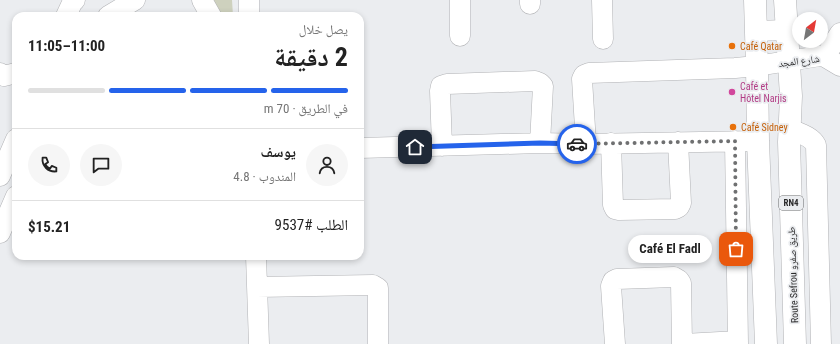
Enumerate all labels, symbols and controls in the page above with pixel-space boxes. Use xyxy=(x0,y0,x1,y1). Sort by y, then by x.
north arrow xyxy=(792,12,828,48)
map controls xyxy=(792,12,828,48)
text: يصل خلال xyxy=(299,22,348,37)
text: 11:00–11:05 xyxy=(28,37,105,55)
marker: Café Qatar xyxy=(727,41,737,51)
place label: Café Qatar xyxy=(740,41,782,52)
text: 2 دقيقة xyxy=(274,42,348,72)
street label: شارع المجد xyxy=(778,53,821,70)
place label: Café et Hôtel Narjis xyxy=(740,81,787,104)
marker: Café et Hôtel Narjis xyxy=(727,87,737,97)
text: في الطريق · 70 m xyxy=(264,101,348,116)
marker: Café Sidney xyxy=(728,122,738,132)
place label: Café Sidney xyxy=(741,122,788,133)
courier xyxy=(557,124,597,164)
pin xyxy=(398,130,432,164)
icon: car xyxy=(566,133,588,155)
icon: home xyxy=(404,136,426,158)
text: يوسف xyxy=(261,143,296,161)
button: phone xyxy=(28,144,70,186)
button: chat xyxy=(80,144,122,186)
button: person xyxy=(306,144,348,186)
text: المندوب · 4.8 xyxy=(233,169,296,184)
road number: RN4 xyxy=(779,196,803,210)
text: الطلب #9537 xyxy=(275,216,348,234)
text: $15.21 xyxy=(28,218,70,236)
street label: Route Sefrou طريق صفرو xyxy=(786,226,801,323)
pin xyxy=(719,232,753,266)
callout: Café El Fadl xyxy=(628,235,712,263)
icon: bag xyxy=(725,238,747,260)
text: Café El Fadl xyxy=(639,241,701,256)

